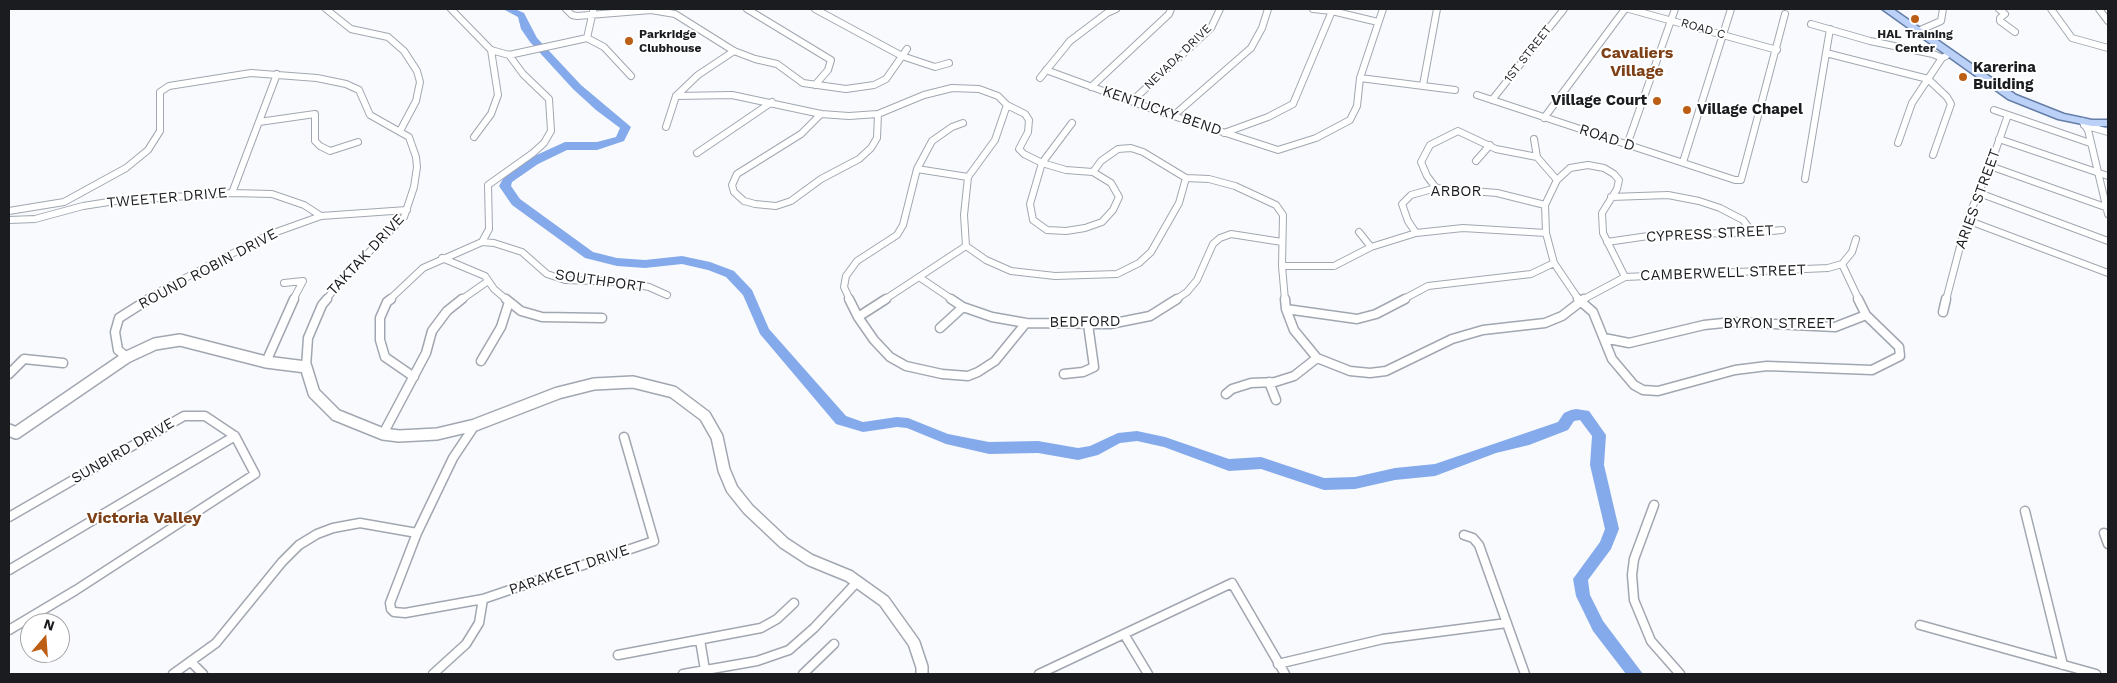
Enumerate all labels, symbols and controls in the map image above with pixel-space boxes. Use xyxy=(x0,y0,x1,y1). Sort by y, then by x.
marker: HAL Training Center xyxy=(1909,13,1921,25)
street label: ROAD C xyxy=(1679,16,1727,42)
street label: NEVADA DRIVE xyxy=(1142,21,1214,93)
street label: 1ST STREET xyxy=(1501,23,1555,85)
place label: Parkridge Clubhouse xyxy=(639,27,701,55)
place label: HAL Training Center xyxy=(1877,27,1953,55)
marker: Parkridge Clubhouse xyxy=(623,35,635,47)
district label: Cavaliers Village xyxy=(1601,43,1673,81)
place label: Karerina Building xyxy=(1973,59,2036,94)
marker: Karerina Building xyxy=(1957,71,1969,83)
street label: KENTUCKY BEND xyxy=(1100,82,1224,140)
place label: Village Court xyxy=(1551,92,1647,110)
marker: Village Court xyxy=(1651,95,1663,107)
place label: Village Chapel xyxy=(1697,101,1803,119)
marker: Village Chapel xyxy=(1681,104,1693,116)
street label: ROAD D xyxy=(1577,121,1637,155)
street label: ARIES STREET xyxy=(1952,147,2004,251)
street label: ARBOR xyxy=(1431,183,1481,201)
street label: TWEETER DRIVE xyxy=(106,184,228,212)
street label: TAKTAK DRIVE xyxy=(324,211,408,299)
street label: CYPRESS STREET xyxy=(1646,222,1774,246)
street label: ROUND ROBIN DRIVE xyxy=(136,225,280,313)
street label: CAMBERWELL STREET xyxy=(1640,261,1806,285)
street label: SOUTHPORT xyxy=(554,266,646,296)
street label: BEDFORD xyxy=(1049,312,1121,332)
street label: BYRON STREET xyxy=(1723,315,1835,333)
street label: SUNBIRD DRIVE xyxy=(68,414,178,488)
district label: Victoria Valley xyxy=(87,508,201,528)
street label: PARAKEET DRIVE xyxy=(507,541,631,599)
north arrow xyxy=(20,613,70,663)
text: N xyxy=(42,615,57,634)

